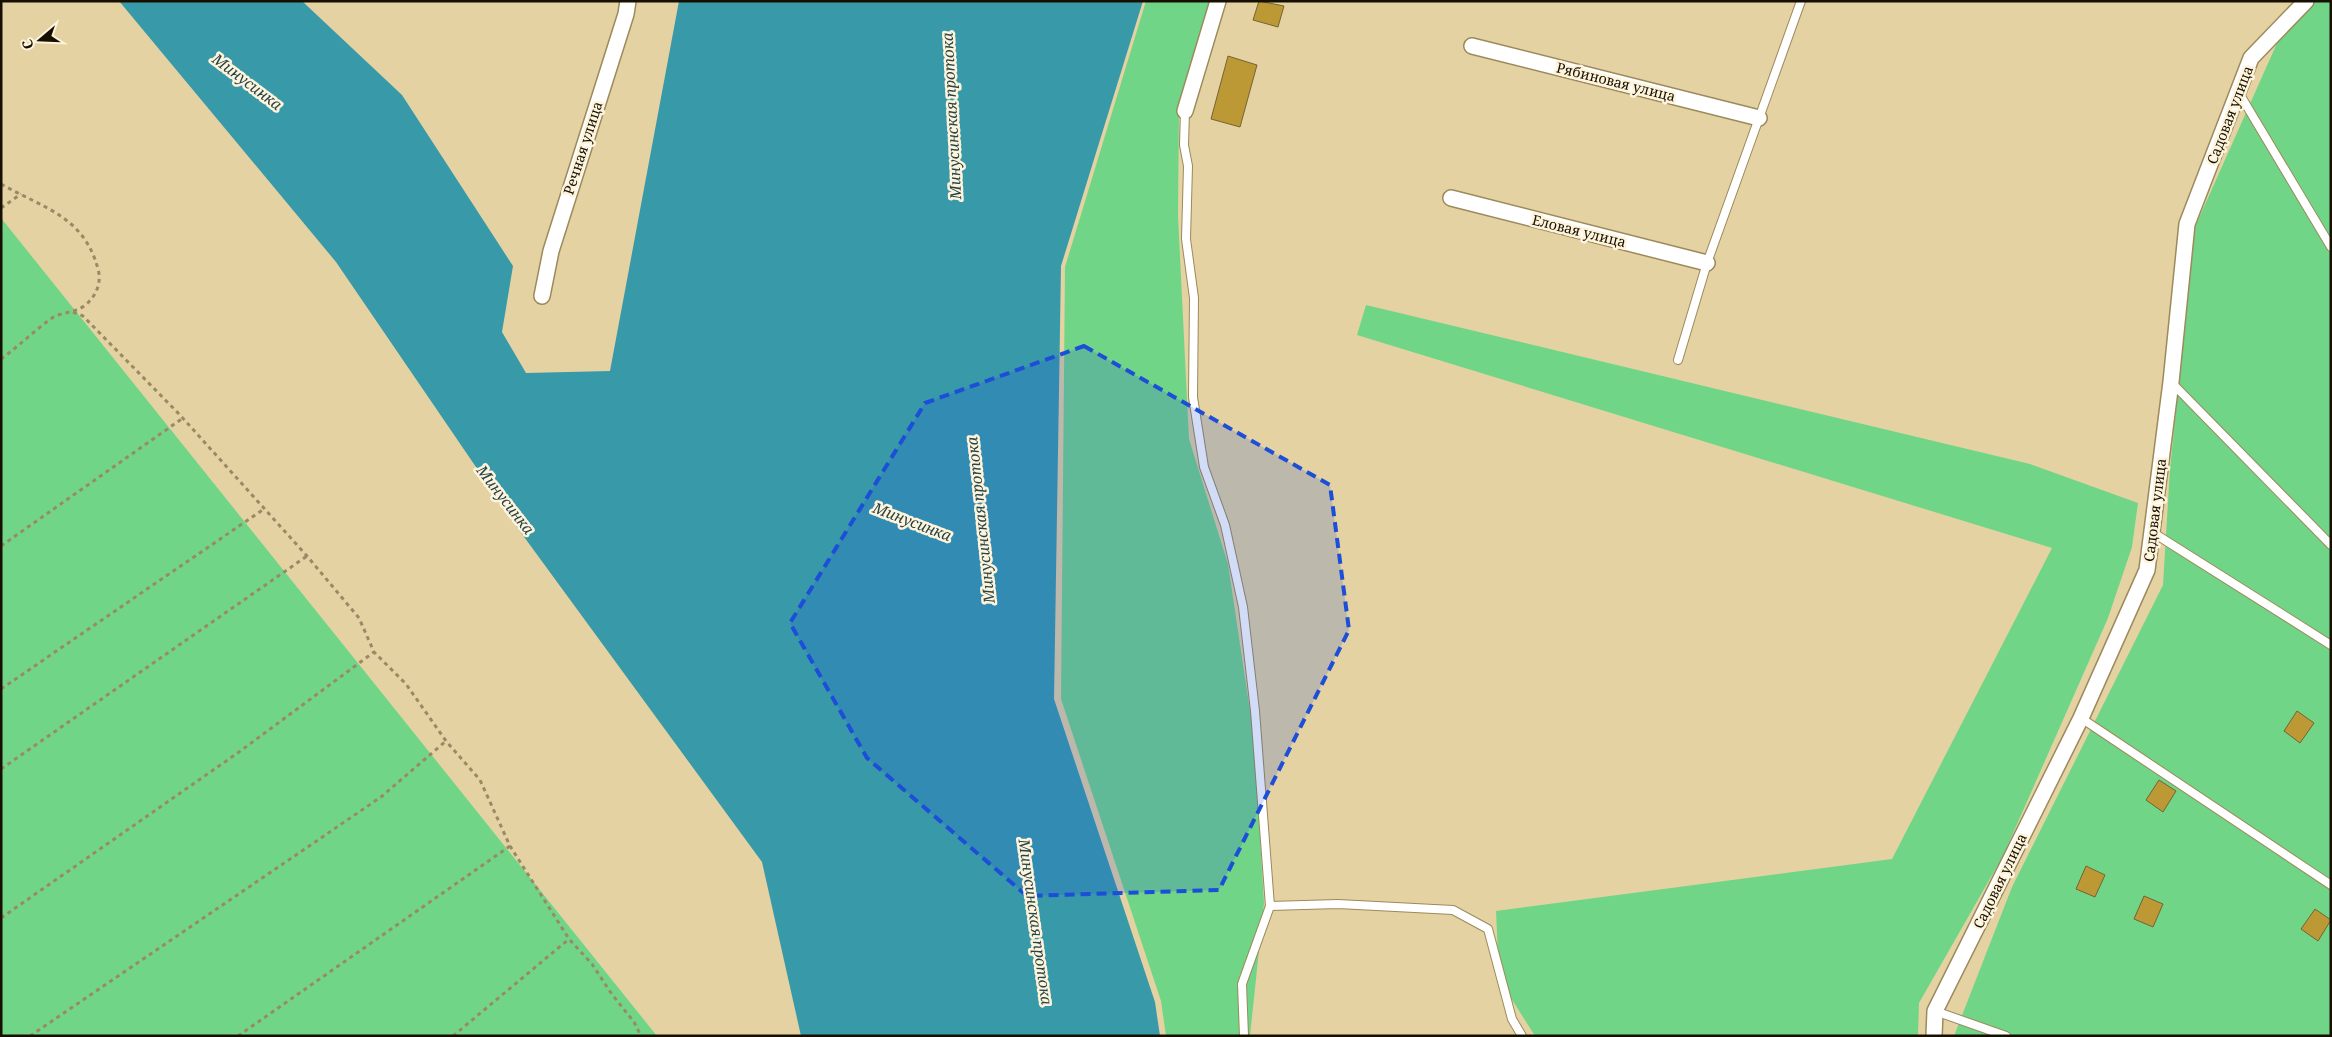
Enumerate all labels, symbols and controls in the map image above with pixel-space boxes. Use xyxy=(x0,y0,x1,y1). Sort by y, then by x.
north arrow xyxy=(15,15,65,65)
water label: Минусинская протока xyxy=(937,32,965,201)
text: С xyxy=(17,37,38,52)
water label: Минусинка xyxy=(208,48,287,114)
street label: Рябиновая улица xyxy=(1555,58,1678,106)
street label: Садовая улица xyxy=(2202,63,2257,167)
street label: Речная улица xyxy=(558,99,607,197)
street label: Еловая улица xyxy=(1530,210,1628,251)
water label: Минусинская протока xyxy=(961,435,999,605)
street label: Садовая улица xyxy=(2139,457,2170,563)
water label: Минусинка xyxy=(472,460,539,538)
water label: Минусинка xyxy=(869,497,955,545)
street label: Садовая улица xyxy=(1968,830,2031,932)
water label: Минусинская протока xyxy=(1014,837,1058,1007)

